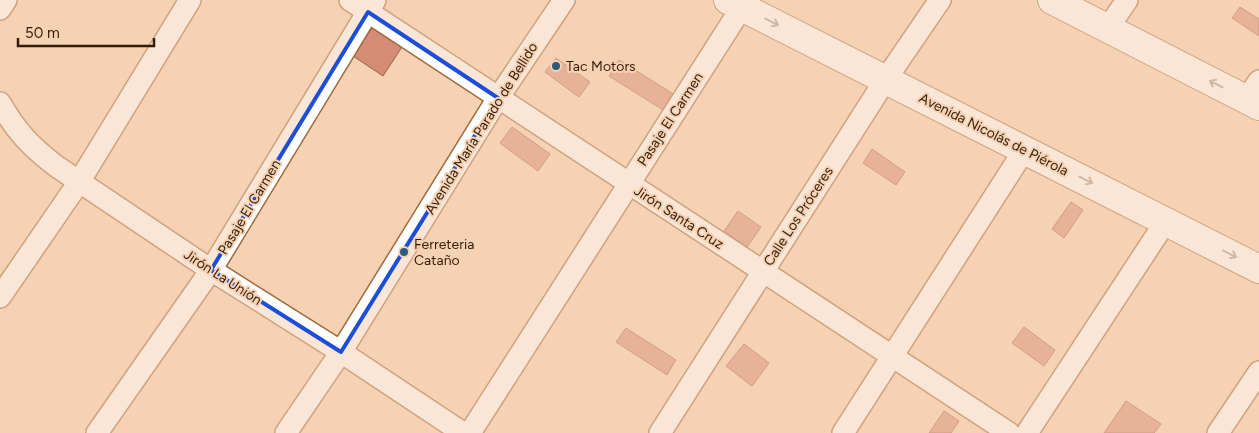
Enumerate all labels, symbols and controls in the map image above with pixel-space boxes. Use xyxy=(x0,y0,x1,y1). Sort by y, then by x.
scale bar xyxy=(18,15,154,47)
one-way arrow xyxy=(764,18,779,27)
text: 50 m xyxy=(25,24,60,42)
street label: Avenida María Parado de Bellido xyxy=(421,39,541,217)
place label: Tac Motors xyxy=(566,58,636,75)
marker: Tac Motors xyxy=(550,60,562,72)
street label: Pasaje El Carmen xyxy=(634,69,707,169)
one-way arrow xyxy=(1209,79,1224,88)
street label: Avenida Nicolás de Piérola xyxy=(916,89,1071,180)
street label: Pasaje El Carmen xyxy=(214,157,285,258)
street label: Calle Los Próceres xyxy=(760,163,837,269)
one-way arrow xyxy=(1078,175,1093,185)
street label: Jirón Santa Cruz xyxy=(631,182,727,253)
place label: Ferreteria Cataño xyxy=(414,236,474,269)
street label: Jirón La Unión xyxy=(181,246,265,309)
marker: Ferreteria Cataño xyxy=(398,246,410,258)
one-way arrow xyxy=(1223,249,1238,259)

